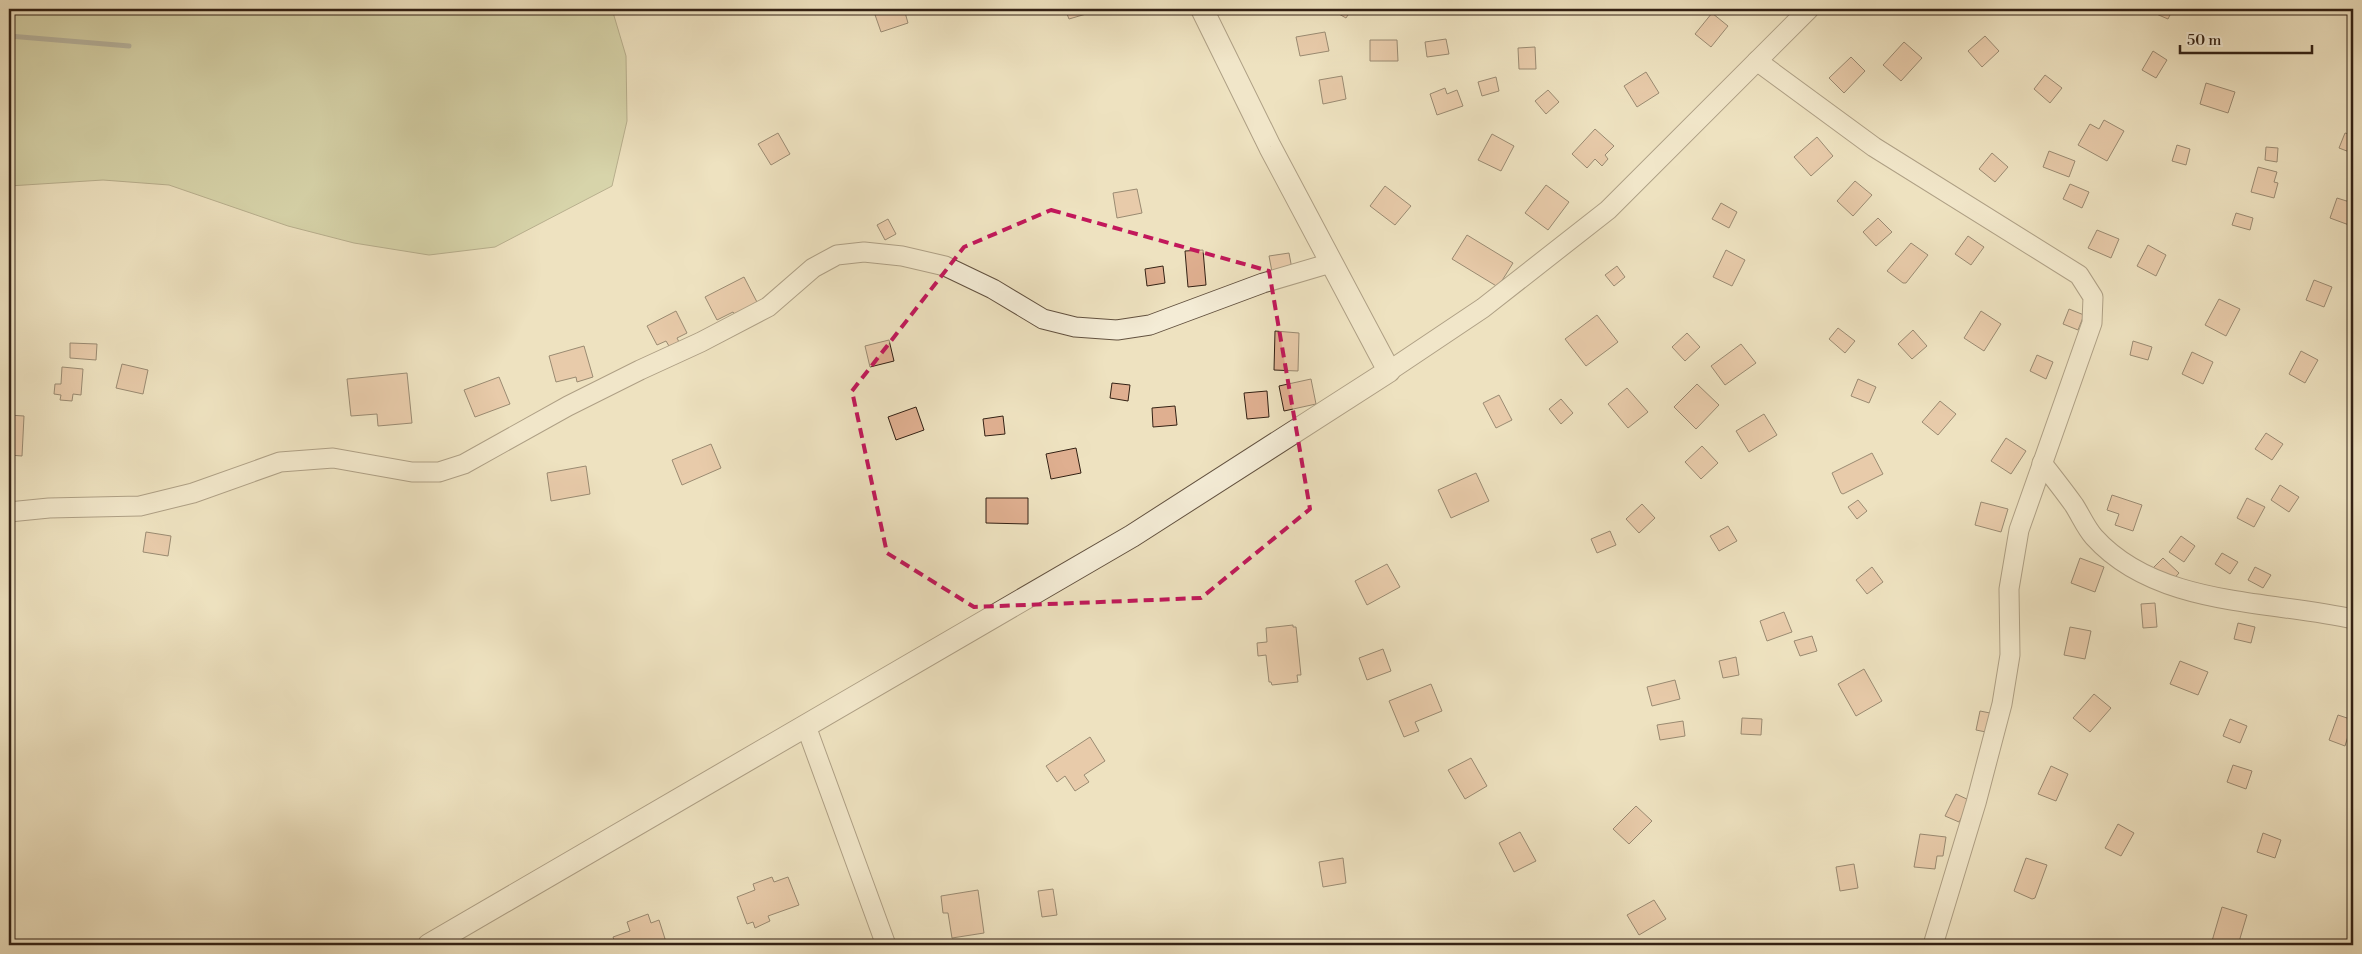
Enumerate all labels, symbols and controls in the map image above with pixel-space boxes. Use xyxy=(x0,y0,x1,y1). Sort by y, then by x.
scale bar xyxy=(2180,22,2312,54)
text: 50 m xyxy=(2187,31,2221,50)

